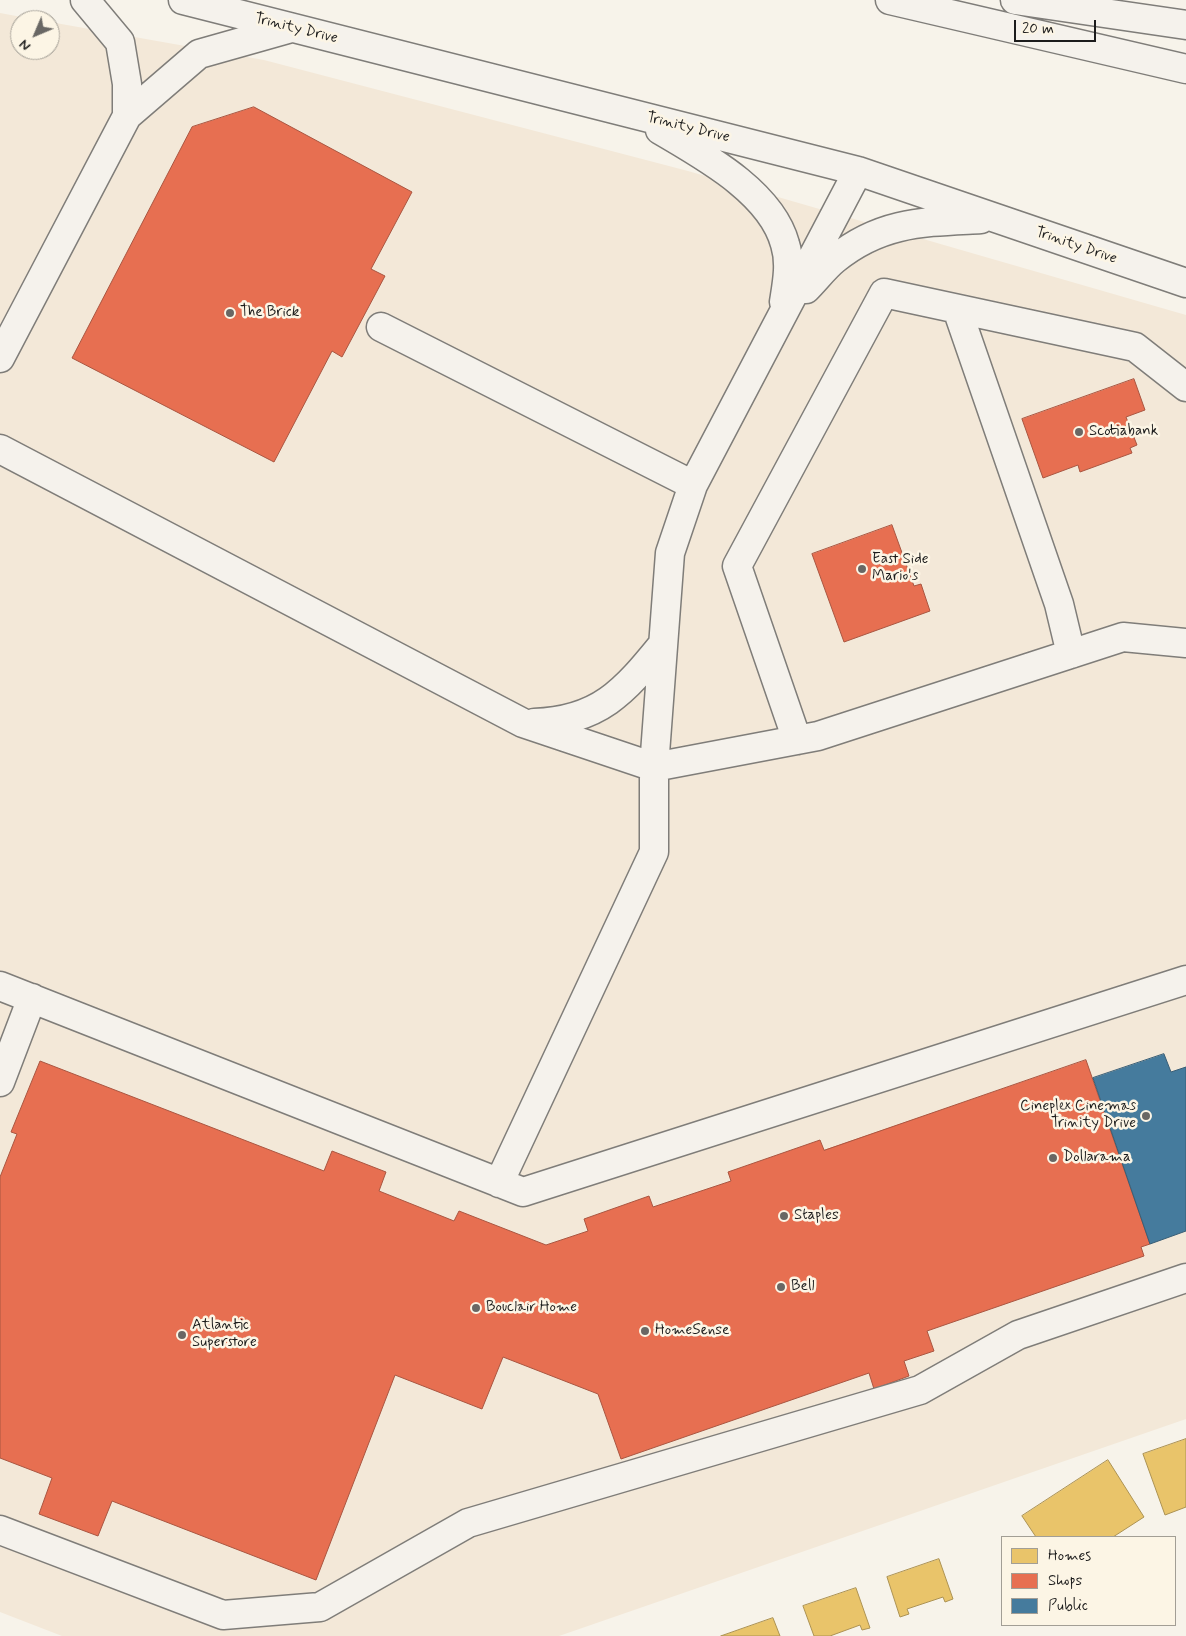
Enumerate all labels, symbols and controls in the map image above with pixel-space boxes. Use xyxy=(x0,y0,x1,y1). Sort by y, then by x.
north arrow xyxy=(10,10,60,60)
street label: Trinity Drive xyxy=(253,10,339,48)
scale bar xyxy=(1016,10,1098,42)
text: 20 m xyxy=(1022,19,1054,39)
text: N xyxy=(15,35,35,55)
street label: Trinity Drive xyxy=(645,109,731,147)
street label: Trinity Drive xyxy=(1033,224,1119,268)
place label: The Brick xyxy=(240,304,299,322)
marker: The Brick xyxy=(224,307,236,319)
place label: Scotiabank xyxy=(1089,423,1158,441)
marker: Scotiabank xyxy=(1073,426,1085,438)
place label: East Side Mario's xyxy=(872,551,929,586)
marker: East Side Mario's xyxy=(856,563,868,575)
place label: Cineplex Cinemas Trinity Drive xyxy=(1020,1098,1136,1133)
marker: Cineplex Cinemas Trinity Drive xyxy=(1140,1110,1152,1122)
place label: Dollarama xyxy=(1063,1149,1131,1167)
marker: Dollarama xyxy=(1047,1152,1059,1164)
place label: Staples xyxy=(794,1207,839,1225)
marker: Staples xyxy=(778,1210,790,1222)
place label: Bell xyxy=(791,1278,815,1296)
marker: Bell xyxy=(775,1281,787,1293)
place label: Bouclair Home xyxy=(486,1299,577,1317)
marker: Bouclair Home xyxy=(470,1302,482,1314)
place label: Atlantic Superstore xyxy=(192,1317,257,1352)
place label: HomeSense xyxy=(655,1322,729,1340)
marker: HomeSense xyxy=(639,1325,651,1337)
marker: Atlantic Superstore xyxy=(176,1329,188,1341)
legend xyxy=(1001,1536,1176,1626)
text: Homes xyxy=(1048,1546,1091,1566)
text: Shops xyxy=(1048,1571,1082,1591)
text: Public xyxy=(1048,1596,1088,1616)

